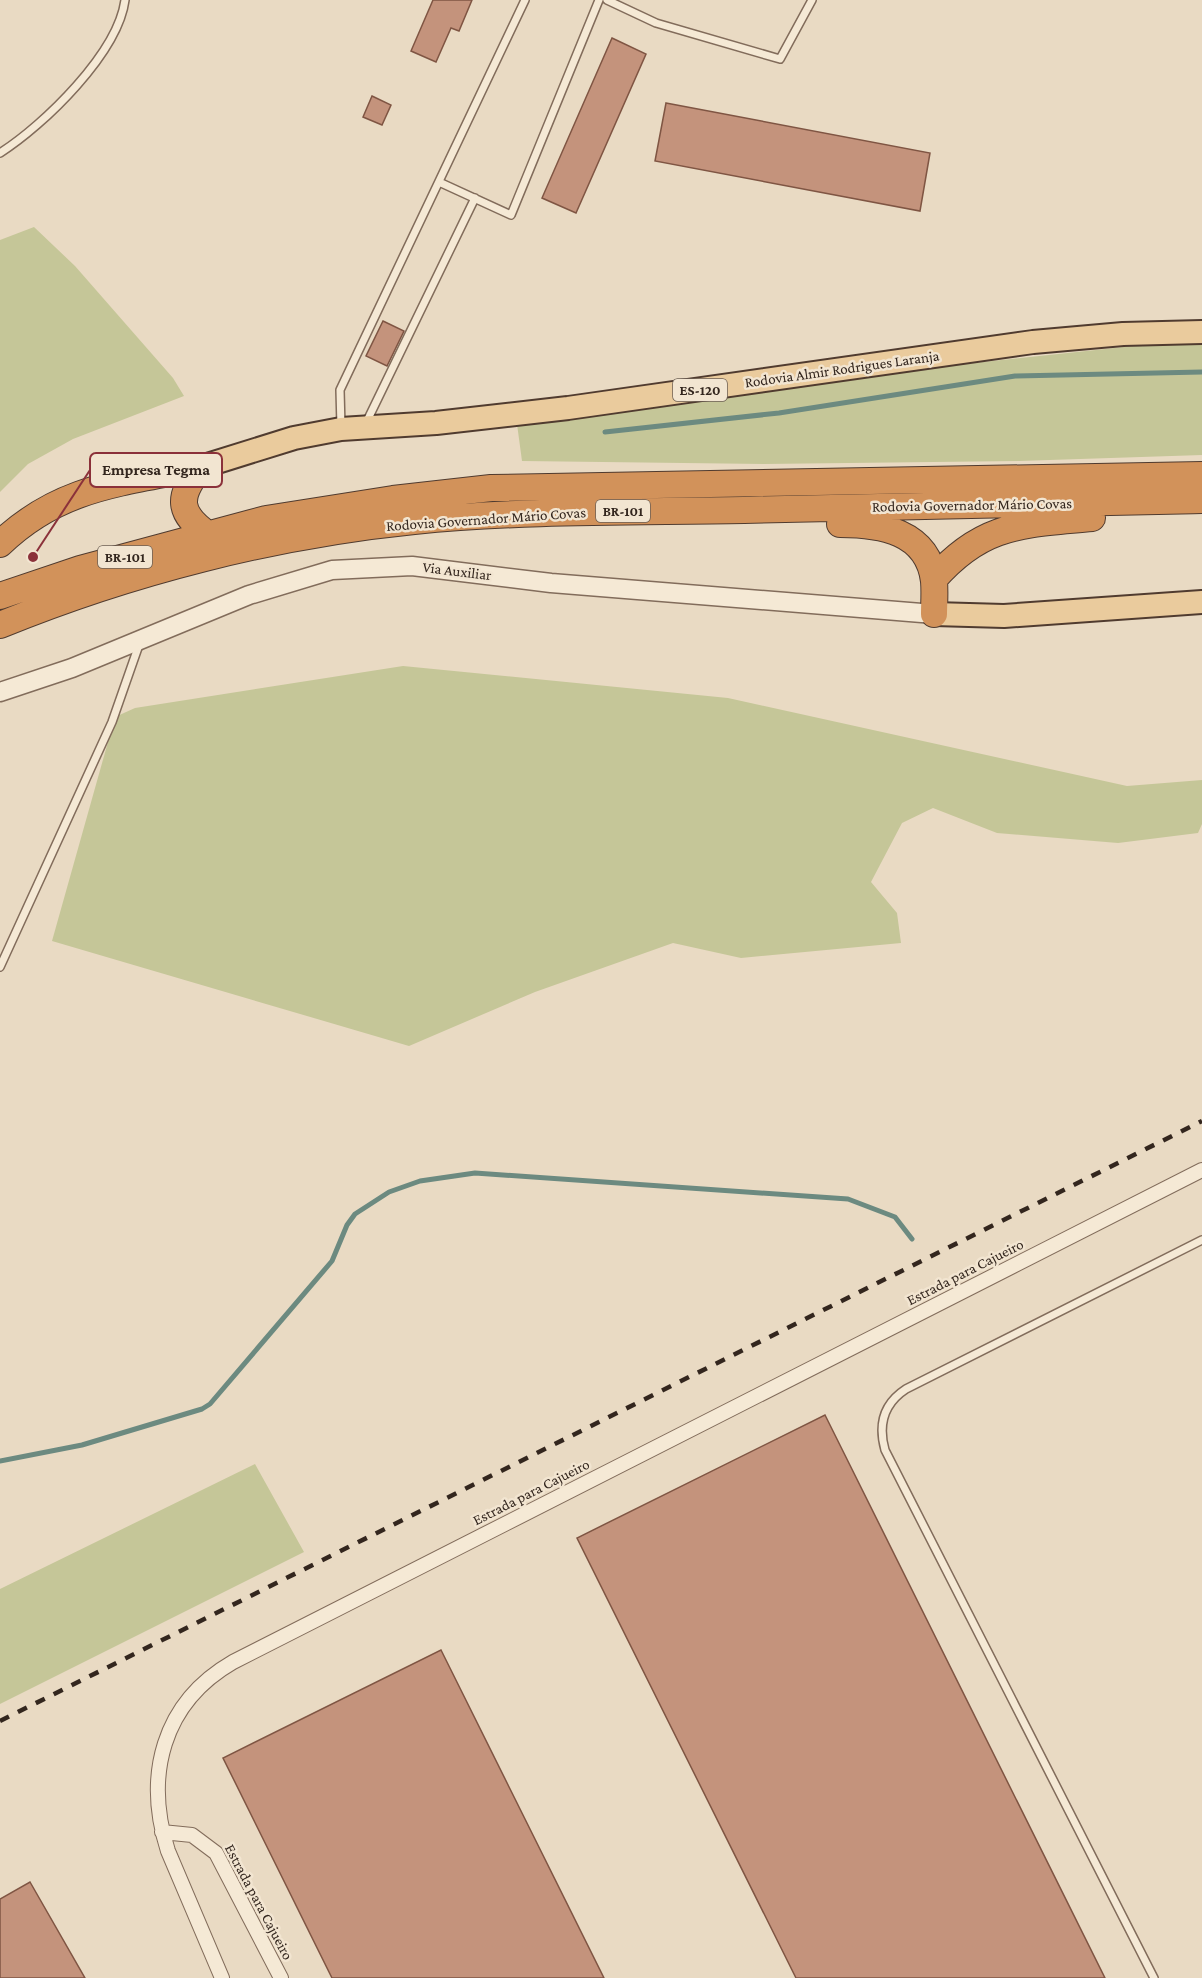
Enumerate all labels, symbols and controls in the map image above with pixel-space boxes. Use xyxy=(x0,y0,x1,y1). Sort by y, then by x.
street label: Rodovia Almir Rodrigues Laranja xyxy=(744,347,941,392)
road number: ES-120 xyxy=(673,379,727,401)
callout: Empresa Tegma xyxy=(90,453,222,487)
text: Empresa Tegma xyxy=(102,461,210,478)
street label: Rodovia Governador Mário Covas xyxy=(872,495,1072,515)
road number: BR-101 xyxy=(596,500,650,522)
street label: Rodovia Governador Mário Covas xyxy=(386,504,587,534)
road number: BR-101 xyxy=(98,546,152,568)
street label: Via Auxiliar xyxy=(422,559,493,583)
street label: Estrada para Cajueiro xyxy=(904,1236,1026,1309)
street label: Estrada para Cajueiro xyxy=(470,1456,592,1529)
street label: Estrada para Cajueiro xyxy=(221,1842,296,1963)

